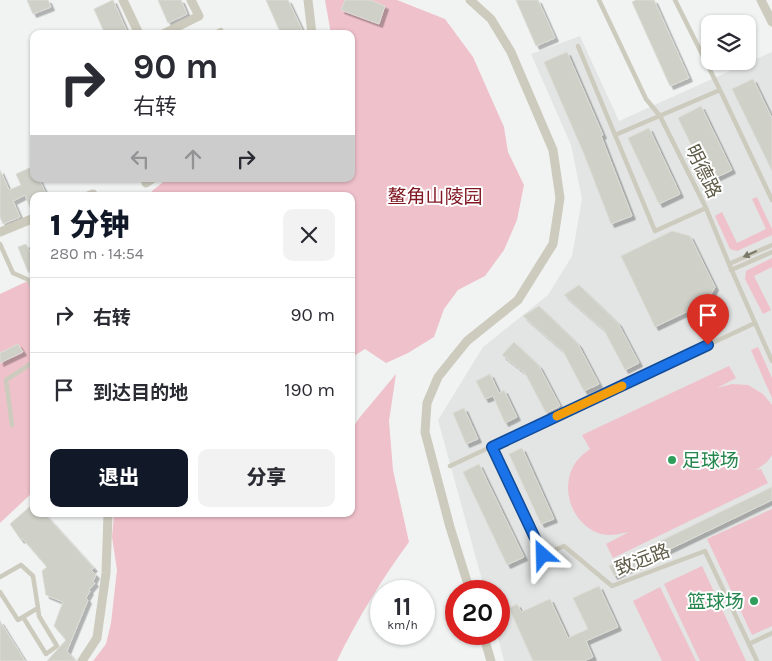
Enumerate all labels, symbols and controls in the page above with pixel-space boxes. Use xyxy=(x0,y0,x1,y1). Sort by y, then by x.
map controls xyxy=(701,15,756,70)
button: layers xyxy=(701,15,756,70)
text: 90 m xyxy=(133,46,219,87)
icon: right xyxy=(50,50,115,115)
text: 右转 xyxy=(133,94,177,120)
street label: 明德路 xyxy=(681,141,725,202)
icon: left xyxy=(126,145,154,173)
icon: ahead xyxy=(179,145,207,173)
icon: right xyxy=(232,145,260,173)
park label: 鳌角山陵园 xyxy=(387,186,483,208)
text: 1 分钟 xyxy=(50,207,130,243)
button: close xyxy=(283,209,335,261)
text: 280 m · 14:54 xyxy=(50,244,144,263)
one-way arrow xyxy=(743,251,757,259)
pin xyxy=(687,294,729,345)
icon: right xyxy=(50,301,78,329)
icon: arrive xyxy=(694,301,722,329)
text: 90 m xyxy=(290,304,335,326)
text: 右转 xyxy=(93,307,131,329)
icon: arrive xyxy=(50,376,78,404)
text: 190 m xyxy=(284,379,335,401)
text: 到达目的地 xyxy=(93,382,188,404)
button: 退出 xyxy=(50,449,188,507)
button: 分享 xyxy=(198,449,335,507)
place label: 足球场 xyxy=(682,450,739,472)
marker: 足球场 xyxy=(666,454,678,466)
position arrow xyxy=(516,528,568,580)
street label: 致远路 xyxy=(612,539,673,580)
speed limit sign: 20 xyxy=(445,580,510,645)
place label: 篮球场 xyxy=(687,591,744,613)
text: 11 xyxy=(394,592,411,621)
marker: 篮球场 xyxy=(748,595,760,607)
text: km/h xyxy=(387,618,418,632)

